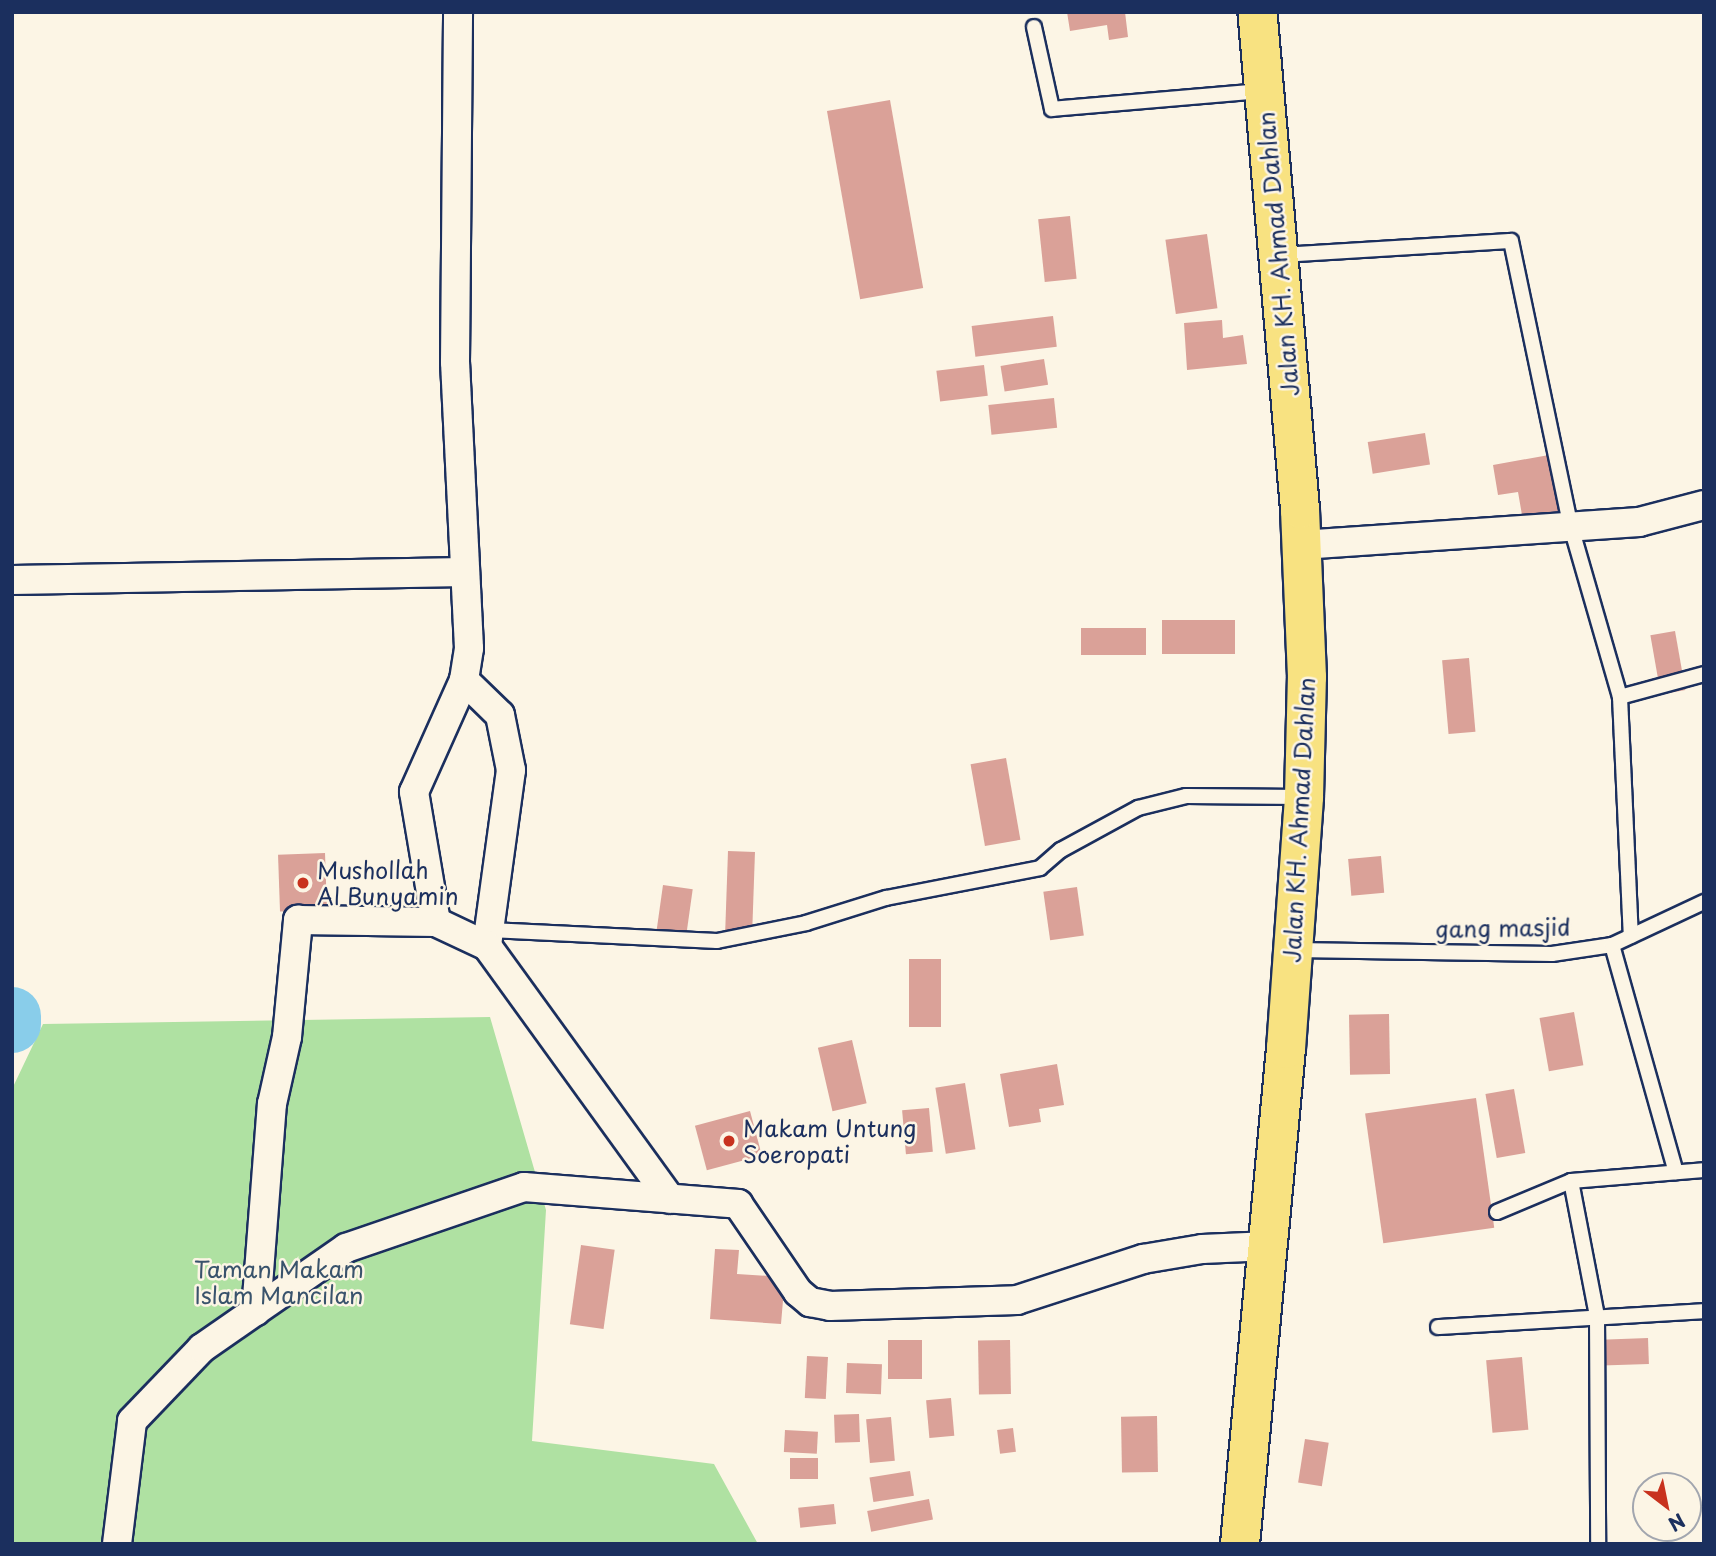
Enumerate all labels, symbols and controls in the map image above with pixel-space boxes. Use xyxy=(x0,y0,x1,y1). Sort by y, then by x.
street label: Jalan KH. Ahmad Dahlan xyxy=(1252,109,1304,399)
street label: Jalan KH. Ahmad Dahlan xyxy=(1278,676,1320,964)
place label: Mushollah Al Bunyamin xyxy=(317,856,461,910)
marker: Mushollah Al Bunyamin xyxy=(295,875,311,891)
street label: gang masjid xyxy=(1435,913,1571,943)
place label: Makam Untung Soeropati xyxy=(743,1114,916,1168)
marker: Makam Untung Soeropati xyxy=(721,1133,737,1149)
park label: Taman Makam Islam Mancilan xyxy=(194,1255,364,1309)
north arrow xyxy=(1632,1472,1702,1542)
text: N xyxy=(1663,1507,1691,1539)

